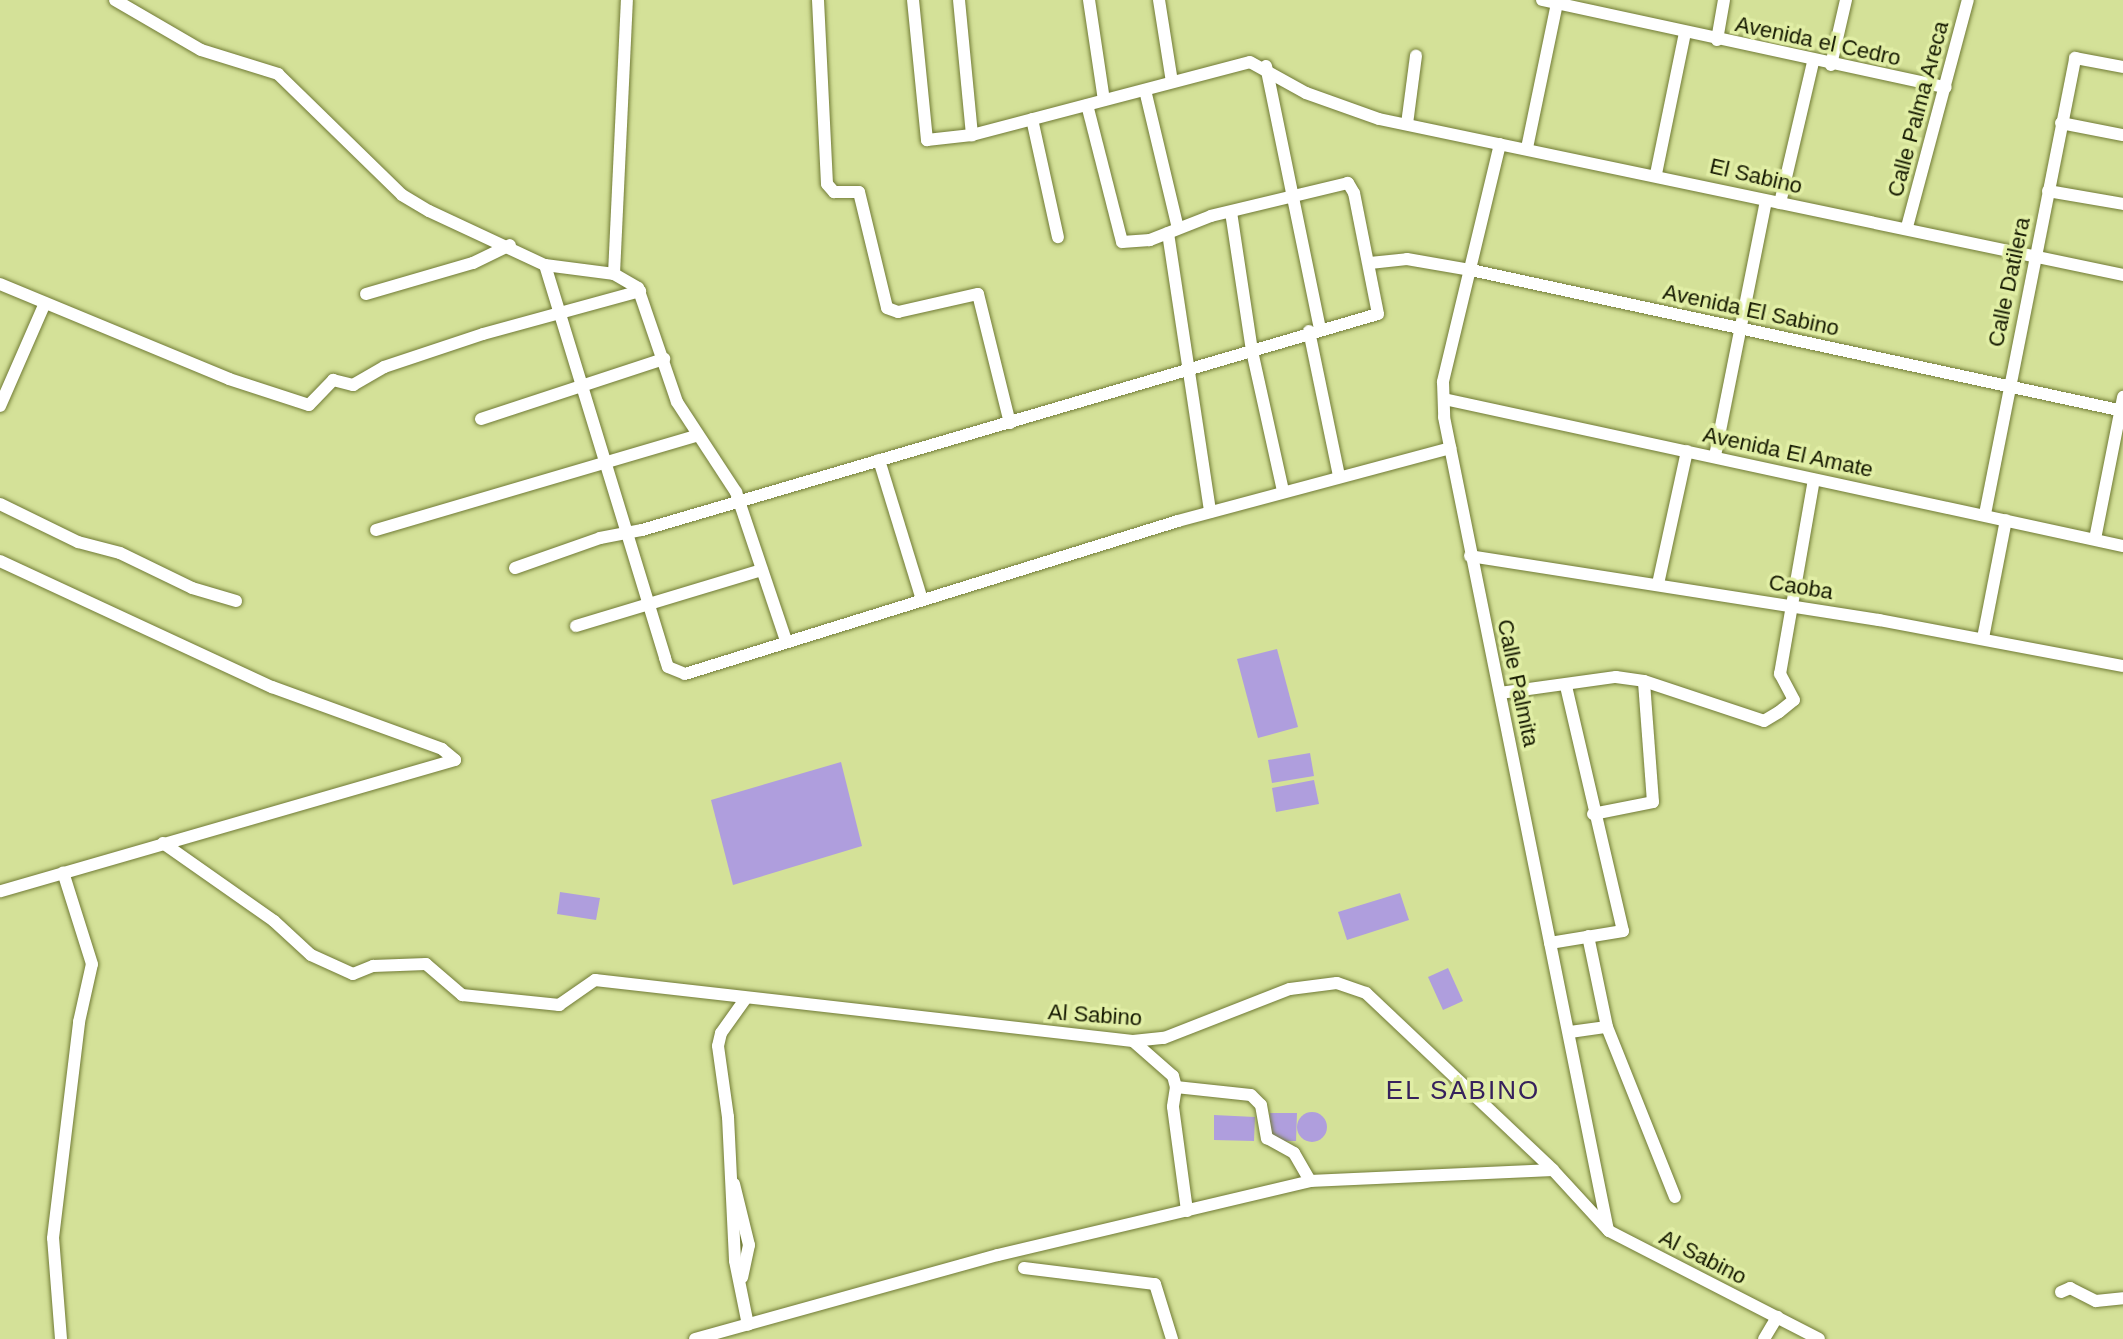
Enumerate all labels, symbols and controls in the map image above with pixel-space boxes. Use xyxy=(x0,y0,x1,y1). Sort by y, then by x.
street label: Avenida el Cedro xyxy=(1733,11,1903,71)
street label: Calle Palma Areca xyxy=(1882,18,1954,200)
street label: El Sabino xyxy=(1707,153,1805,199)
street label: Calle Datilera xyxy=(1982,215,2036,349)
street label: Avenida El Sabino xyxy=(1661,278,1841,342)
street label: Avenida El Amate xyxy=(1700,421,1876,483)
street label: Caoba xyxy=(1767,569,1835,605)
street label: Calle Palmita xyxy=(1492,617,1544,749)
street label: Al Sabino xyxy=(1047,999,1143,1031)
district label: EL SABINO xyxy=(1385,1075,1541,1107)
street label: Al Sabino xyxy=(1655,1224,1751,1290)

